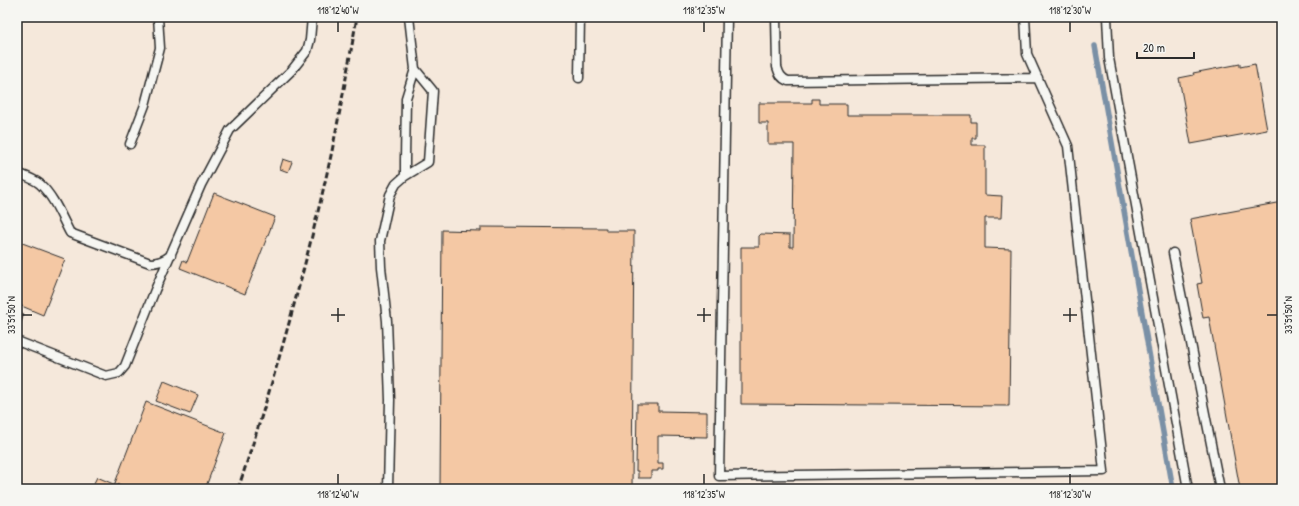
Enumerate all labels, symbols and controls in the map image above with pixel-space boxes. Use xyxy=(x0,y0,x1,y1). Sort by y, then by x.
text: 118°12'40"W xyxy=(317,4,359,17)
text: 118°12'35"W xyxy=(683,4,726,17)
text: 118°12'30"W xyxy=(1049,4,1092,17)
scale bar xyxy=(1137,34,1194,60)
text: 20 m xyxy=(1143,39,1165,56)
text: 33°51'50"N xyxy=(5,296,18,334)
text: 33°51'50"N xyxy=(1282,296,1295,334)
text: 118°12'40"W xyxy=(317,488,359,501)
text: 118°12'35"W xyxy=(683,488,726,501)
text: 118°12'30"W xyxy=(1049,488,1092,501)

